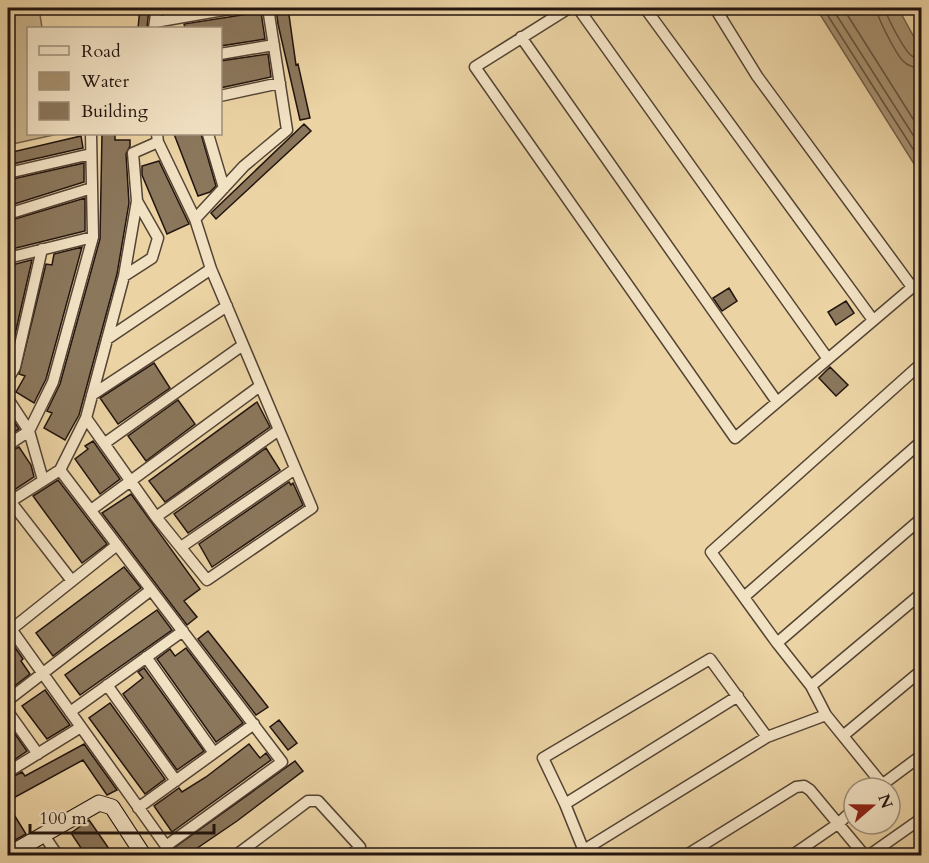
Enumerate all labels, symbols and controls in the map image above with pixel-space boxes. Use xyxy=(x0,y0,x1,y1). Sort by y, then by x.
legend xyxy=(27,27,222,135)
text: Road xyxy=(81,39,121,64)
text: Water xyxy=(80,69,130,94)
text: Building xyxy=(81,99,149,124)
north arrow xyxy=(842,776,902,836)
text: N xyxy=(872,791,898,812)
scale bar xyxy=(30,797,214,835)
text: 100 m xyxy=(39,806,87,831)

